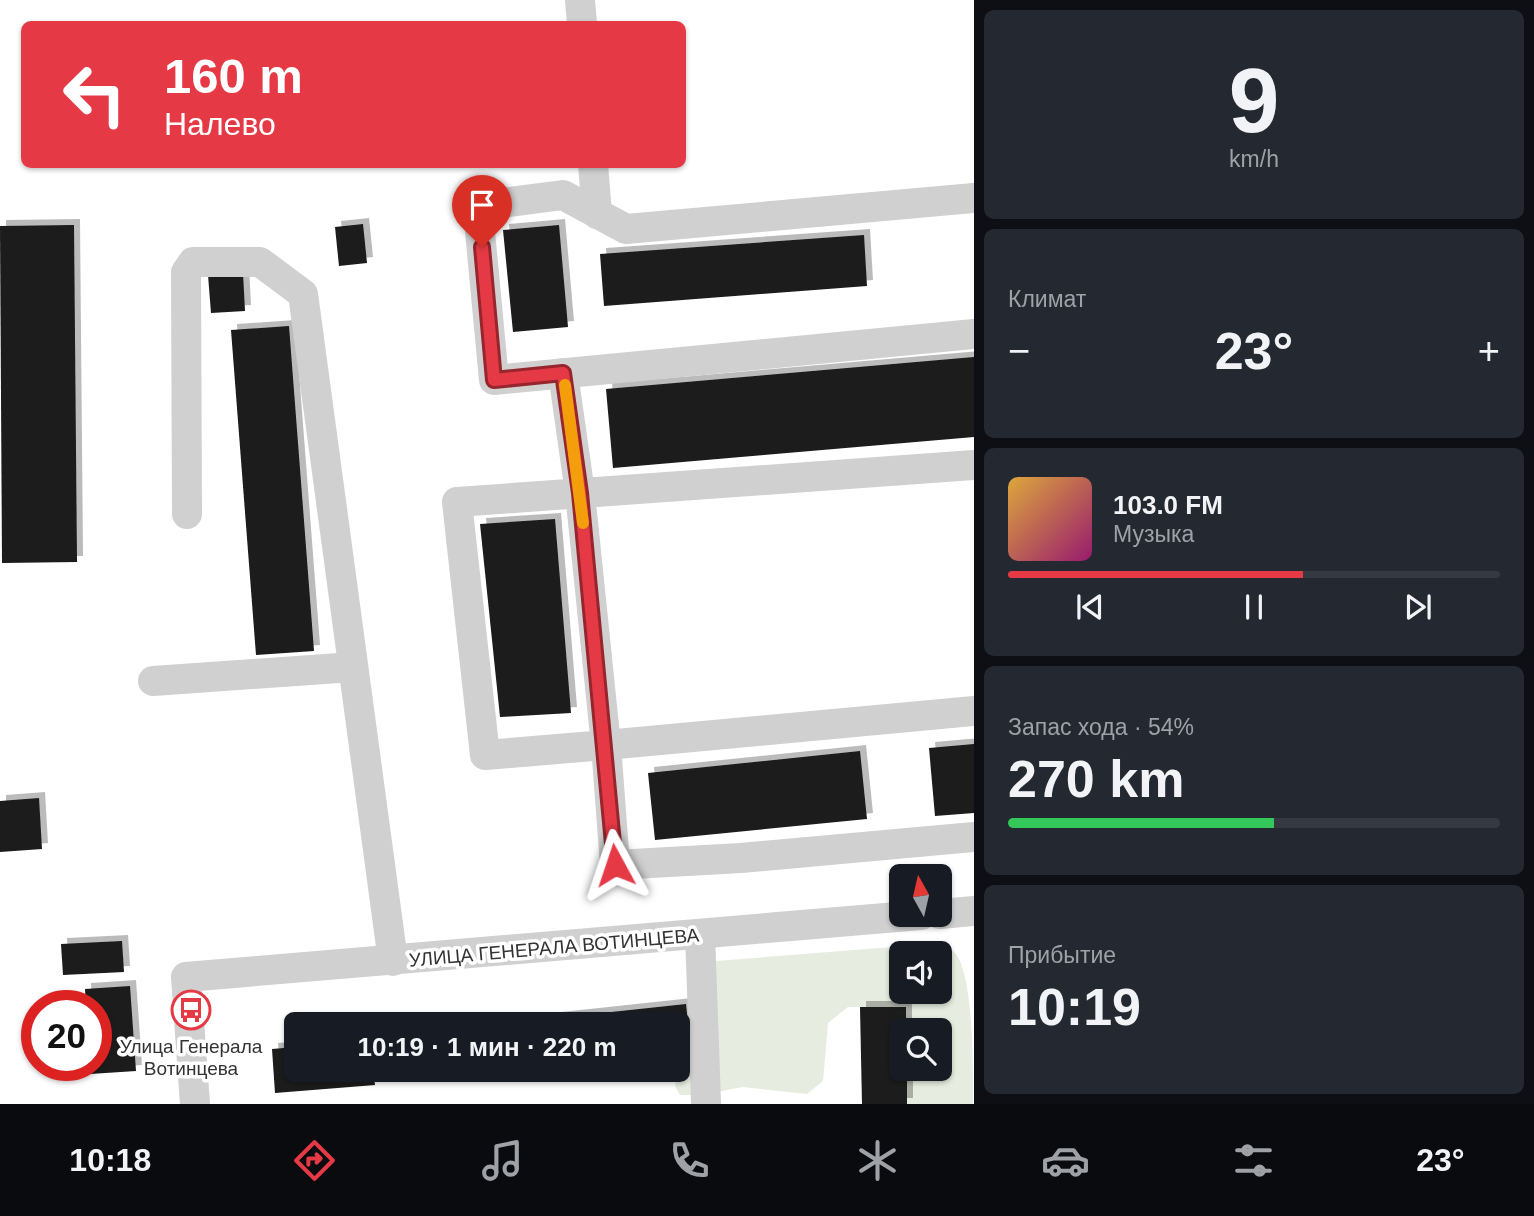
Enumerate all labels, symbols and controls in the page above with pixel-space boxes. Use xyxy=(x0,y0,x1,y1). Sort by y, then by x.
icon: left xyxy=(49,49,140,140)
text: 160 m xyxy=(164,49,303,103)
text: 9 xyxy=(1229,50,1279,151)
text: Налево xyxy=(164,106,276,142)
text: km/h xyxy=(1229,146,1279,172)
pin xyxy=(452,175,512,247)
icon: arrive xyxy=(463,186,501,224)
text: Климат xyxy=(1008,286,1086,312)
text: 23° xyxy=(1215,322,1293,380)
text: − xyxy=(1008,330,1030,372)
text: + xyxy=(1478,330,1500,372)
text: 103.0 FM xyxy=(1113,490,1223,520)
text: Музыка xyxy=(1113,521,1194,547)
icon: previous xyxy=(1071,588,1109,626)
icon: pause xyxy=(1235,588,1273,626)
icon: next xyxy=(1399,588,1437,626)
text: Запас хода · 54% xyxy=(1008,714,1194,740)
text: 270 km xyxy=(1008,750,1184,808)
position arrow xyxy=(578,828,652,902)
north arrow xyxy=(889,864,952,928)
map controls xyxy=(889,864,952,1081)
street label: УЛИЦА ГЕНЕРАЛА ВОТИНЦЕВА xyxy=(408,924,700,971)
button: sound xyxy=(889,941,952,1004)
text: Прибытие xyxy=(1008,942,1116,968)
text: 10:19 xyxy=(1008,978,1141,1036)
bus stop icon: Улица Генерала Вотинцева xyxy=(170,989,212,1031)
speed limit sign: 20 xyxy=(21,990,112,1081)
button: search xyxy=(889,1018,952,1081)
text: 10:19 · 1 мин · 220 m xyxy=(357,1032,617,1062)
place label: Улица Генерала Вотинцева xyxy=(120,1036,263,1079)
icon: directions xyxy=(290,1136,339,1185)
icon: music xyxy=(478,1136,527,1185)
icon: phone xyxy=(665,1136,714,1185)
icon: climate xyxy=(853,1136,902,1185)
icon: car xyxy=(1041,1136,1090,1185)
icon: filters xyxy=(1229,1136,1278,1185)
text: 10:18 xyxy=(69,1142,151,1178)
text: 23° xyxy=(1416,1142,1465,1178)

